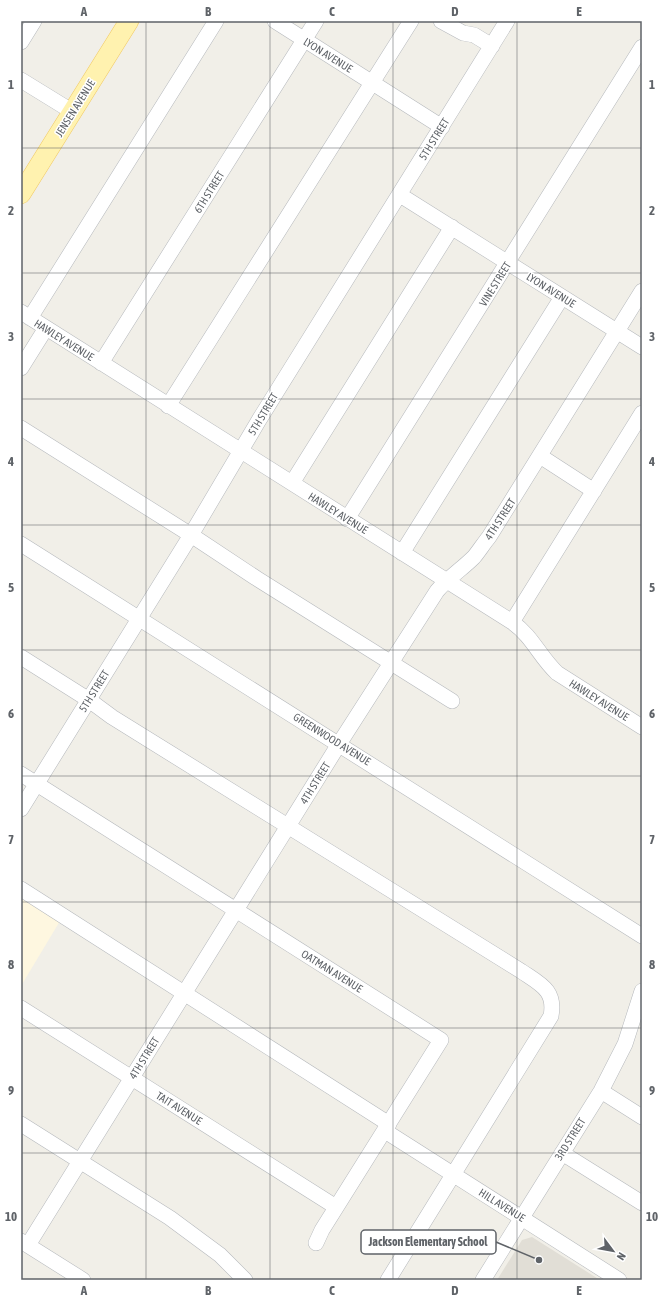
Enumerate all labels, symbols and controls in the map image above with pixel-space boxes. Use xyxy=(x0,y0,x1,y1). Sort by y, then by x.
text: A xyxy=(80,4,88,19)
text: B xyxy=(205,4,212,19)
text: C xyxy=(329,4,335,19)
text: D xyxy=(451,4,459,19)
text: E xyxy=(576,4,582,19)
street label: LYON AVENUE xyxy=(301,35,355,75)
text: 1 xyxy=(8,77,14,92)
street label: JENSEN AVENUE xyxy=(53,77,97,139)
text: 1 xyxy=(649,77,655,92)
street label: 5TH STREET xyxy=(416,116,452,162)
street label: 6TH STREET xyxy=(191,169,227,215)
text: 2 xyxy=(8,203,14,218)
text: 2 xyxy=(649,203,655,218)
street label: VINE STREET xyxy=(477,259,513,308)
street label: LYON AVENUE xyxy=(524,270,578,310)
street label: HAWLEY AVENUE xyxy=(32,317,96,363)
text: 3 xyxy=(8,329,14,344)
text: 3 xyxy=(649,329,655,344)
street label: 5TH STREET xyxy=(246,391,280,437)
text: 4 xyxy=(7,454,14,469)
text: 4 xyxy=(648,454,655,469)
street label: HAWLEY AVENUE xyxy=(306,490,370,536)
street label: 4TH STREET xyxy=(482,496,518,542)
text: 5 xyxy=(8,580,14,595)
text: 5 xyxy=(649,580,655,595)
street label: 5TH STREET xyxy=(76,668,112,714)
street label: HAWLEY AVENUE xyxy=(567,677,631,723)
text: 6 xyxy=(8,706,14,721)
text: 6 xyxy=(649,706,655,721)
street label: GREENWOOD AVENUE xyxy=(291,710,373,768)
street label: 4TH STREET xyxy=(297,760,333,806)
text: 7 xyxy=(8,832,14,847)
text: 7 xyxy=(649,832,655,847)
street label: OATMAN AVENUE xyxy=(299,947,365,995)
text: 8 xyxy=(8,957,14,972)
text: 8 xyxy=(649,957,655,972)
street label: 4TH STREET xyxy=(126,1035,162,1081)
text: 9 xyxy=(8,1083,14,1098)
text: 9 xyxy=(649,1083,655,1098)
street label: TAIT AVENUE xyxy=(154,1089,204,1127)
street label: 3RD STREET xyxy=(552,1116,588,1162)
street label: HILL AVENUE xyxy=(477,1186,528,1224)
text: 10 xyxy=(5,1209,17,1224)
text: 10 xyxy=(646,1209,658,1224)
callout: Jackson Elementary School xyxy=(361,1230,496,1254)
north arrow xyxy=(593,1231,633,1271)
text: Jackson Elementary School xyxy=(368,1235,488,1249)
text: N xyxy=(615,1250,628,1262)
text: A xyxy=(80,1283,88,1298)
text: B xyxy=(205,1283,212,1298)
text: C xyxy=(329,1283,335,1298)
text: D xyxy=(451,1283,459,1298)
text: E xyxy=(576,1283,582,1298)

